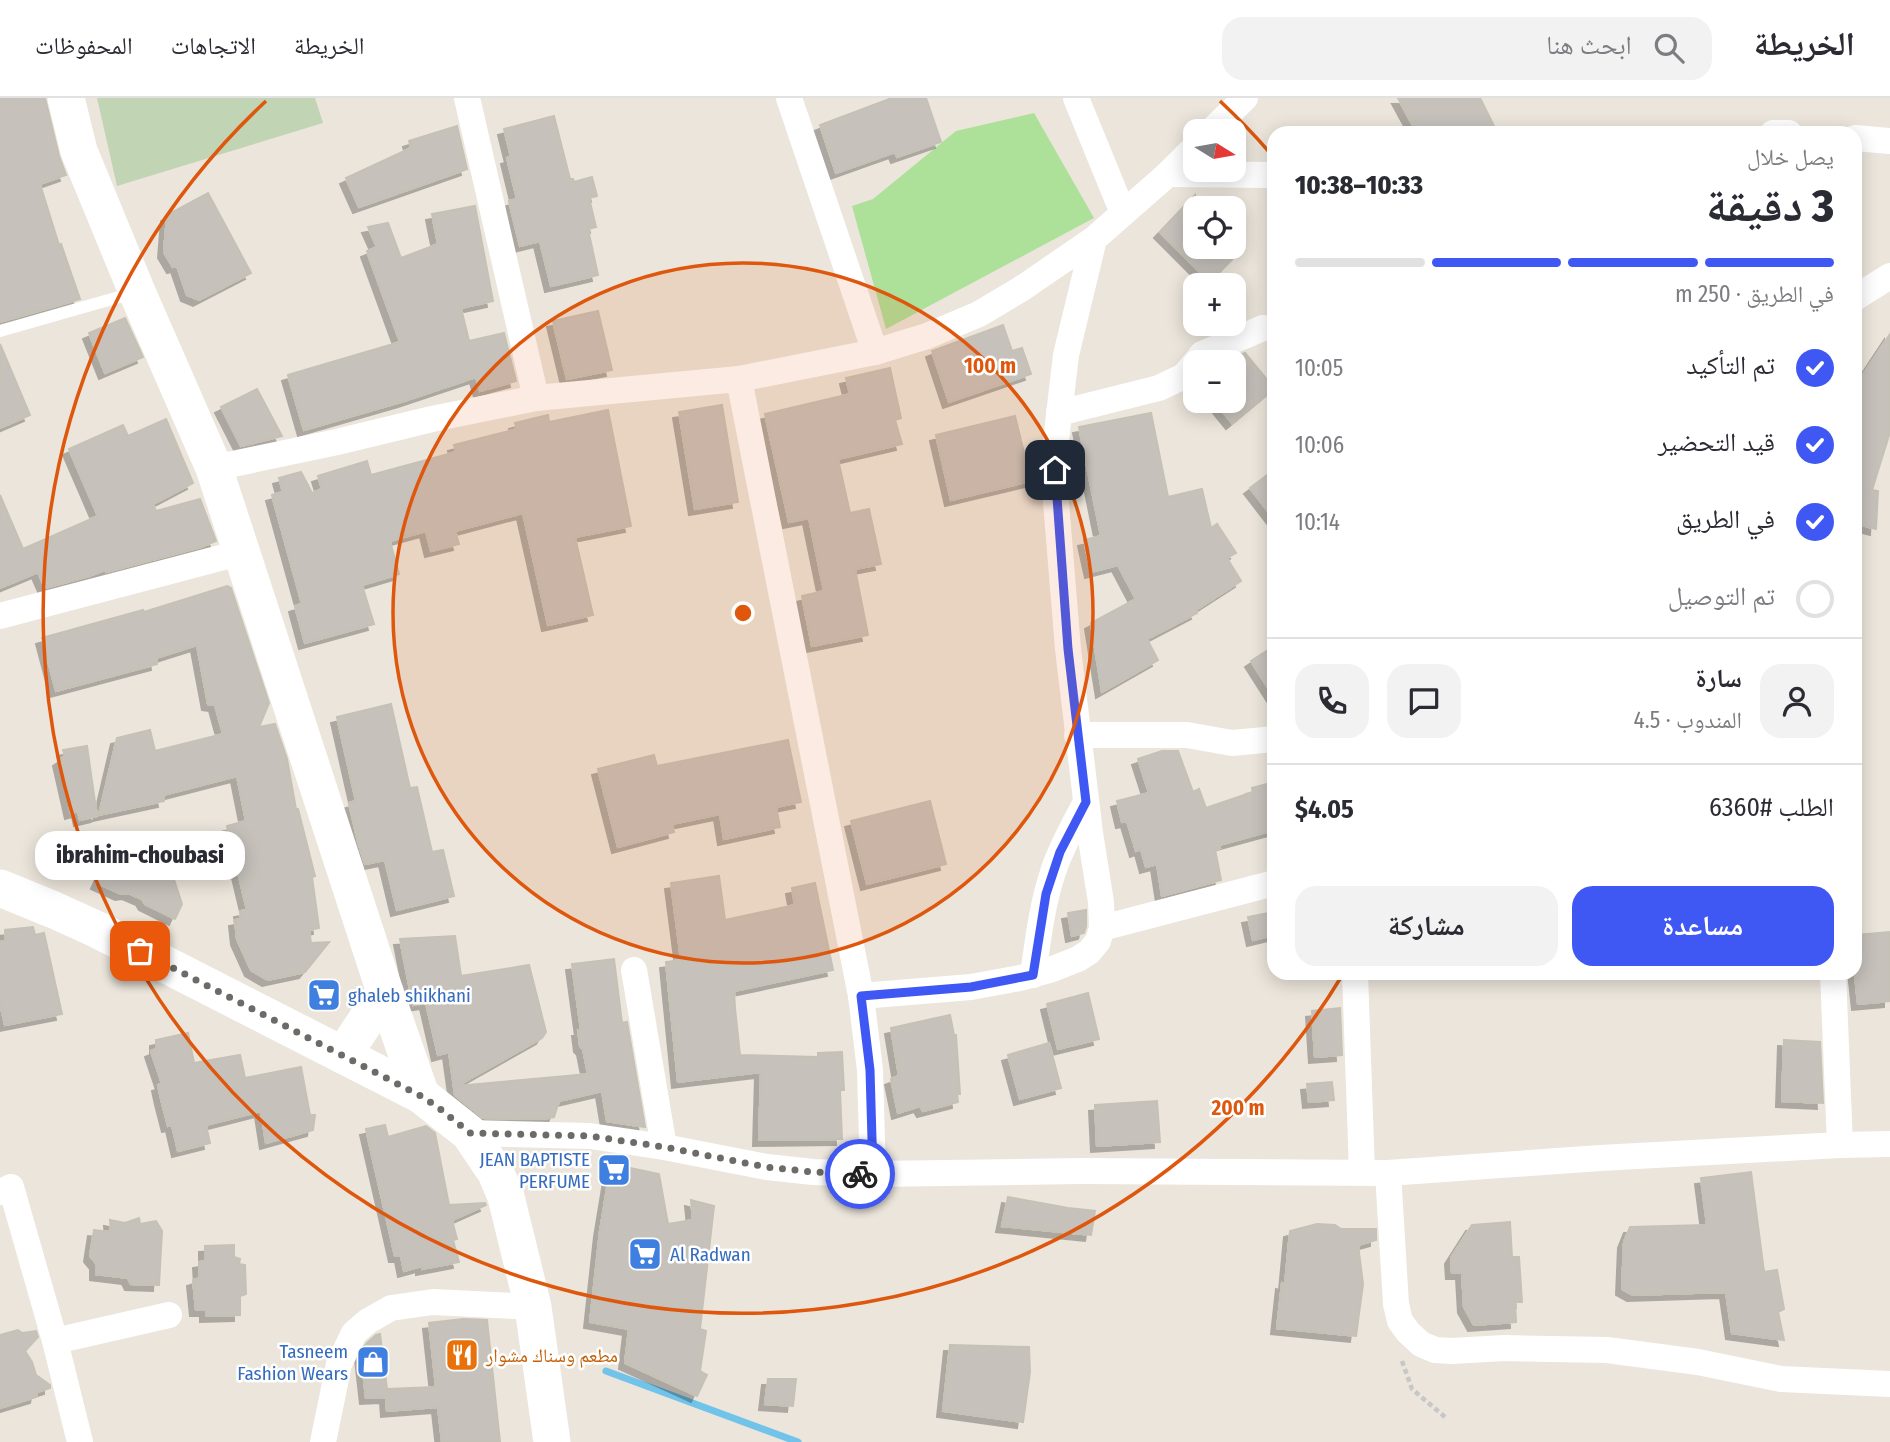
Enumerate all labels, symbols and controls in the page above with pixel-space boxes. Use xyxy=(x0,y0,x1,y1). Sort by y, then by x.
search box xyxy=(1222,17,1712,80)
text: الخريطة xyxy=(1754,24,1855,64)
icon: search xyxy=(1650,29,1688,67)
text: ابحث هنا xyxy=(1546,30,1632,61)
text: المحفوظات xyxy=(35,32,133,60)
text: الاتجاهات xyxy=(171,32,256,60)
text: الخريطة xyxy=(294,32,365,60)
north arrow xyxy=(1183,119,1246,182)
map controls xyxy=(1183,119,1246,413)
text: يصل خلال xyxy=(1747,143,1834,171)
text: 10:33–10:38 xyxy=(1295,170,1423,201)
text: 3 دقيقة xyxy=(1706,178,1834,233)
button: locate xyxy=(1183,196,1246,259)
button: + xyxy=(1183,273,1246,336)
text: في الطريق · 250 m xyxy=(1675,280,1834,308)
icon: check xyxy=(1796,349,1834,387)
button: − xyxy=(1183,350,1246,413)
text: تم التأكيد xyxy=(1686,350,1775,381)
text: 100 m xyxy=(964,353,1016,379)
text: 10:05 xyxy=(1295,354,1343,382)
icon: check xyxy=(1796,426,1834,464)
text: قيد التحضير xyxy=(1658,427,1775,458)
text: 10:06 xyxy=(1295,431,1344,459)
pin xyxy=(1025,440,1085,500)
icon: home xyxy=(1036,451,1074,489)
icon: check xyxy=(1796,503,1834,541)
text: في الطريق xyxy=(1676,504,1775,535)
text: 10:14 xyxy=(1295,508,1340,536)
text: تم التوصيل xyxy=(1668,581,1775,612)
centre of rings xyxy=(731,601,755,625)
text: سارة xyxy=(1695,663,1742,694)
button: phone xyxy=(1295,664,1369,738)
button: chat xyxy=(1387,664,1461,738)
button: person xyxy=(1760,664,1834,738)
text: المندوب · 4.5 xyxy=(1634,706,1742,734)
text: الطلب #6360 xyxy=(1709,792,1834,823)
text: $4.05 xyxy=(1295,794,1354,825)
callout: ibrahim-choubasi xyxy=(35,832,245,881)
text: ibrahim-choubasi xyxy=(56,841,224,869)
button: مشاركة xyxy=(1295,886,1558,966)
button: مساعدة xyxy=(1572,886,1834,966)
pin xyxy=(110,921,170,981)
icon: bag xyxy=(121,932,159,970)
supermarket icon: ghaleb shikhani xyxy=(305,976,343,1014)
place label: ghaleb shikhani xyxy=(348,984,471,1007)
text: 200 m xyxy=(1210,1095,1265,1121)
courier xyxy=(825,1139,895,1209)
place label: JEAN BAPTISTE PERFUME xyxy=(480,1148,590,1193)
supermarket icon: JEAN BAPTISTE PERFUME xyxy=(595,1151,633,1189)
icon: bike xyxy=(841,1155,879,1193)
supermarket icon: Al Radwan xyxy=(626,1235,664,1273)
place label: Al Radwan xyxy=(670,1243,751,1266)
restaurant icon: مطعم وسناك مشوار xyxy=(443,1336,481,1374)
place label: Tasneem Fashion Wears xyxy=(237,1340,348,1385)
shop icon: Tasneem Fashion Wears xyxy=(354,1343,392,1381)
place label: مطعم وسناك مشوار xyxy=(485,1344,618,1368)

